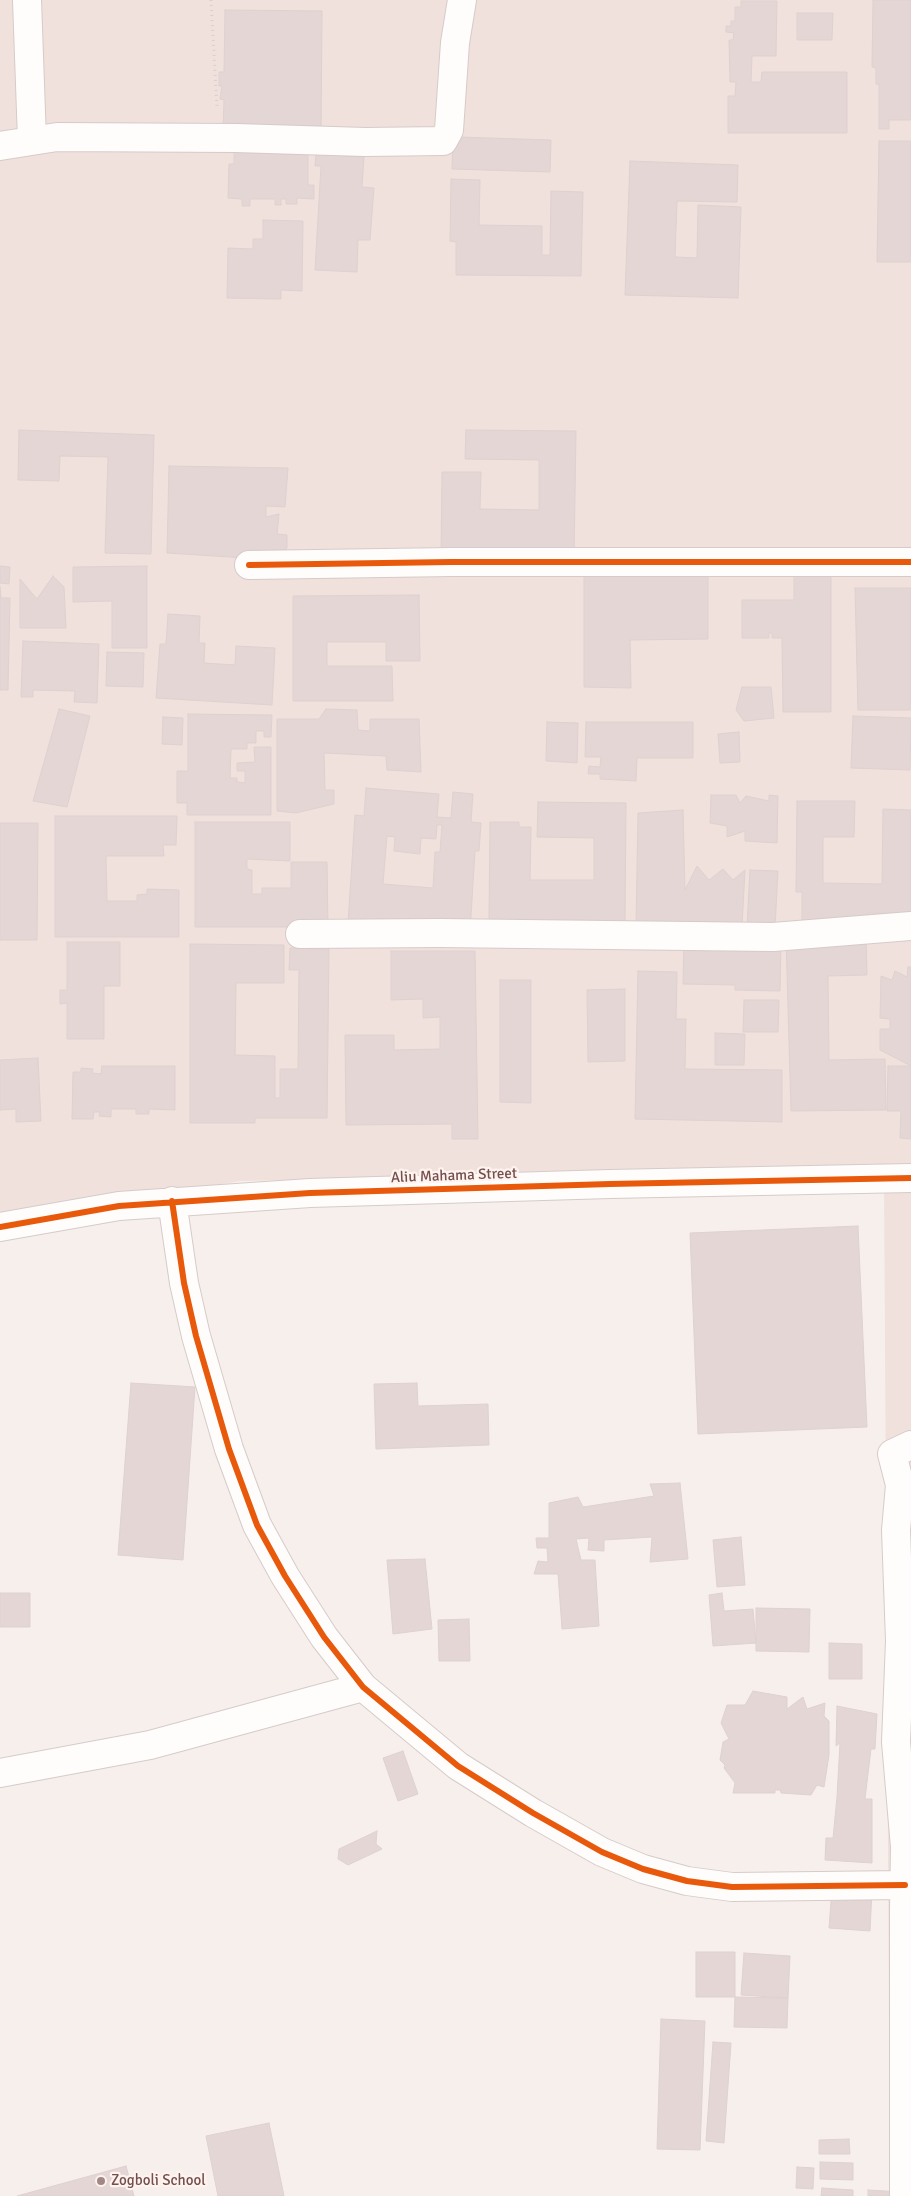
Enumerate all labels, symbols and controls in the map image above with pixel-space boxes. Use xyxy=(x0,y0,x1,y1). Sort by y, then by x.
street label: Aliu Mahama Street xyxy=(391,1165,517,1187)
place label: Zogboli School xyxy=(111,2172,206,2190)
marker: Zogboli School xyxy=(95,2175,107,2187)

